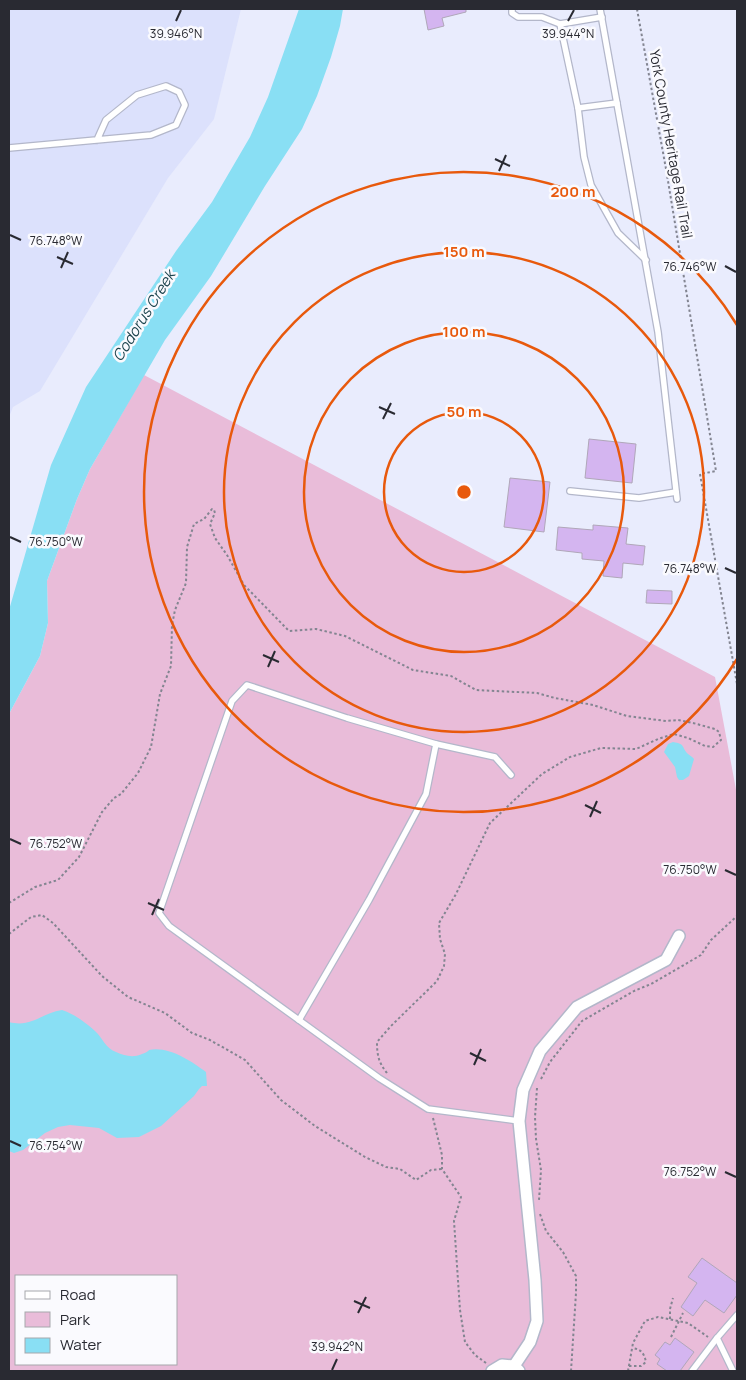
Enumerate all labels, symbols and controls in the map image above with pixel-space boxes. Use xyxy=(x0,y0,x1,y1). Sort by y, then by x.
text: 39.946°N xyxy=(150,25,202,42)
text: 39.944°N xyxy=(542,25,594,42)
street label: York County Heritage Rail Trail xyxy=(645,48,697,240)
text: 200 m xyxy=(550,181,596,202)
text: 76.748°W xyxy=(30,232,83,249)
text: 150 m xyxy=(443,241,485,262)
text: 76.746°W xyxy=(663,258,717,275)
water label: Codorus Creek xyxy=(107,264,181,365)
text: 100 m xyxy=(443,321,485,342)
text: 50 m xyxy=(446,401,482,422)
centre of rings xyxy=(455,483,473,501)
text: 76.750°W xyxy=(29,533,83,550)
text: 76.748°W xyxy=(664,560,717,577)
text: 76.752°W xyxy=(30,835,83,852)
text: 76.750°W xyxy=(663,861,717,878)
text: 76.754°W xyxy=(29,1137,83,1154)
text: 76.752°W xyxy=(664,1163,717,1180)
legend xyxy=(15,1275,178,1365)
text: Road xyxy=(60,1284,96,1305)
text: Park xyxy=(60,1309,90,1330)
text: Water xyxy=(60,1334,102,1355)
text: 39.942°N xyxy=(311,1338,363,1355)

